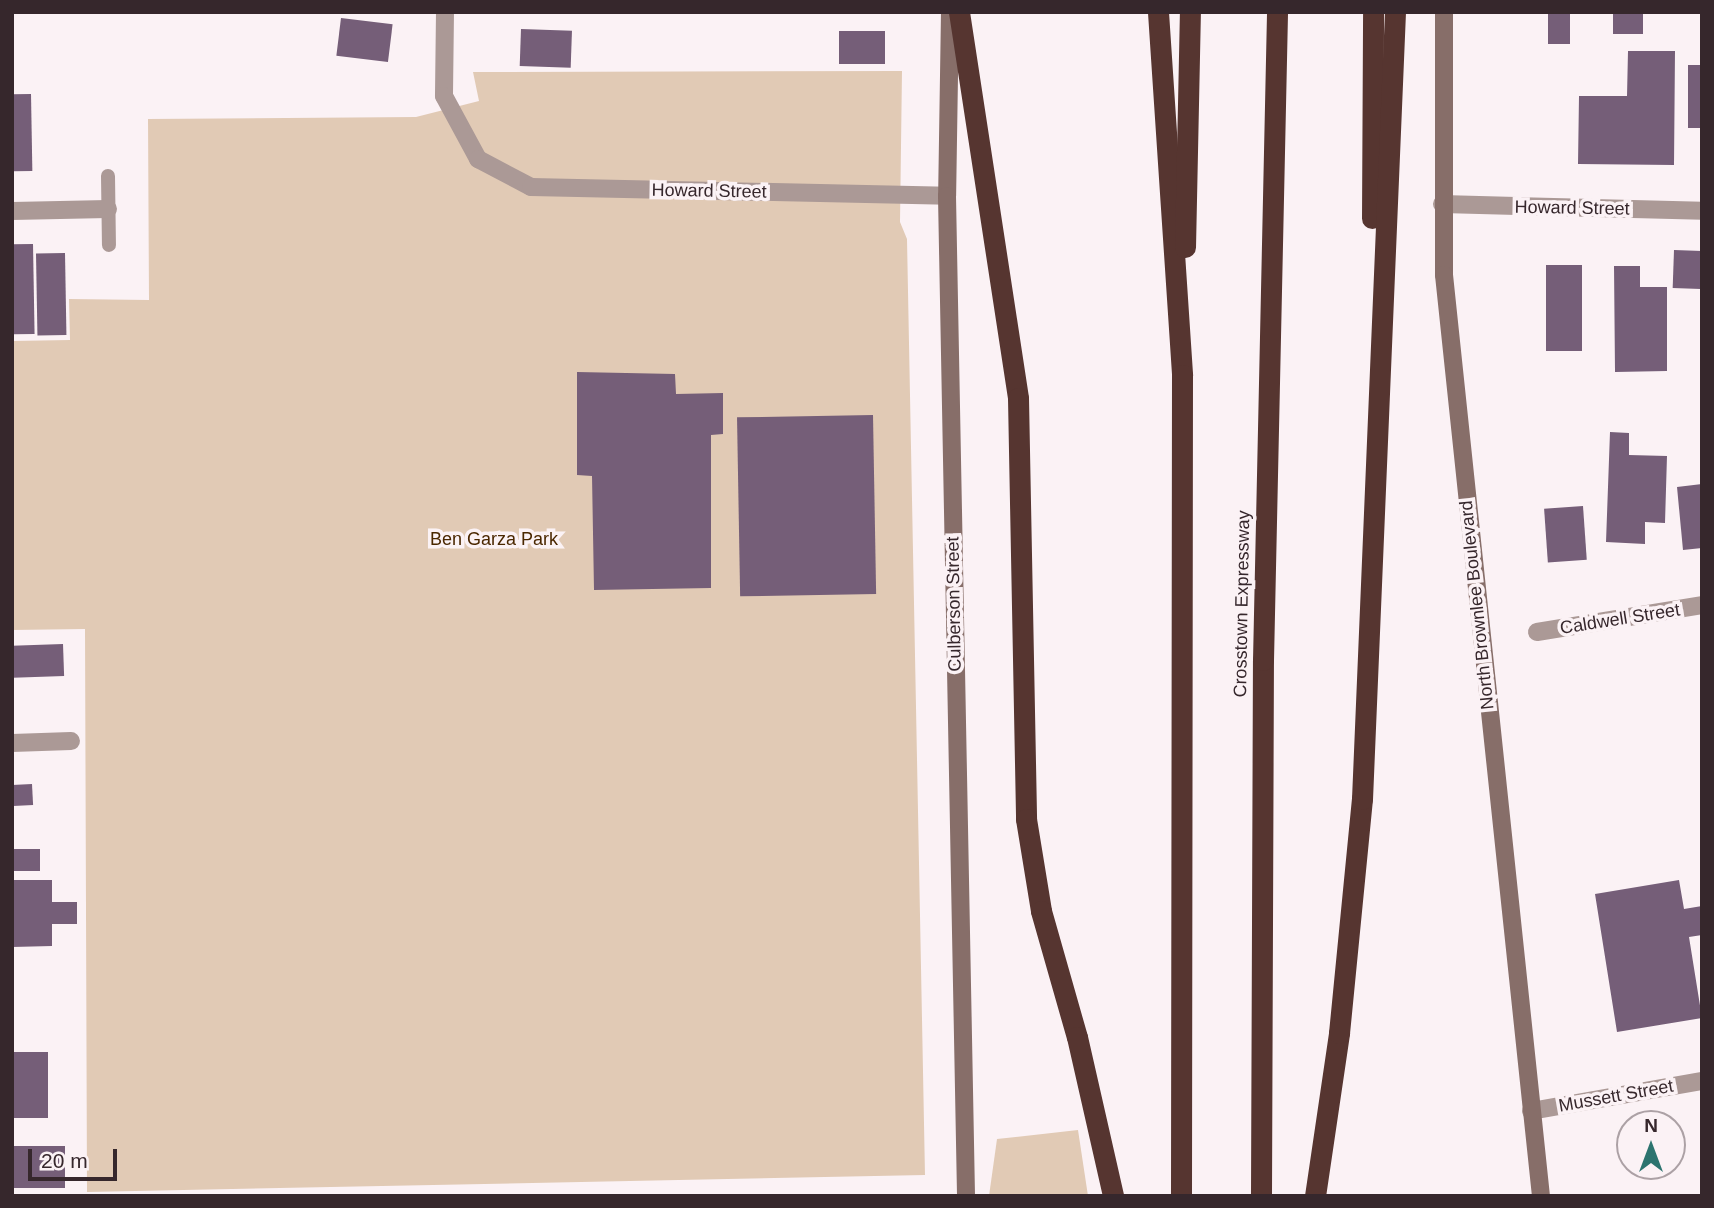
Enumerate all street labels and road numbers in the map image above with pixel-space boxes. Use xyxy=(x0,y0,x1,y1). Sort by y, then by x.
street label: Howard Street xyxy=(651,179,767,203)
street label: Howard Street xyxy=(1514,196,1630,220)
street label: North Brownlee Boulevard xyxy=(1455,499,1499,711)
street label: Crosstown Expressway xyxy=(1230,510,1254,698)
street label: Culberson Street xyxy=(942,536,966,672)
street label: Caldwell Street xyxy=(1559,599,1681,639)
street label: Mussett Street xyxy=(1557,1075,1675,1117)

